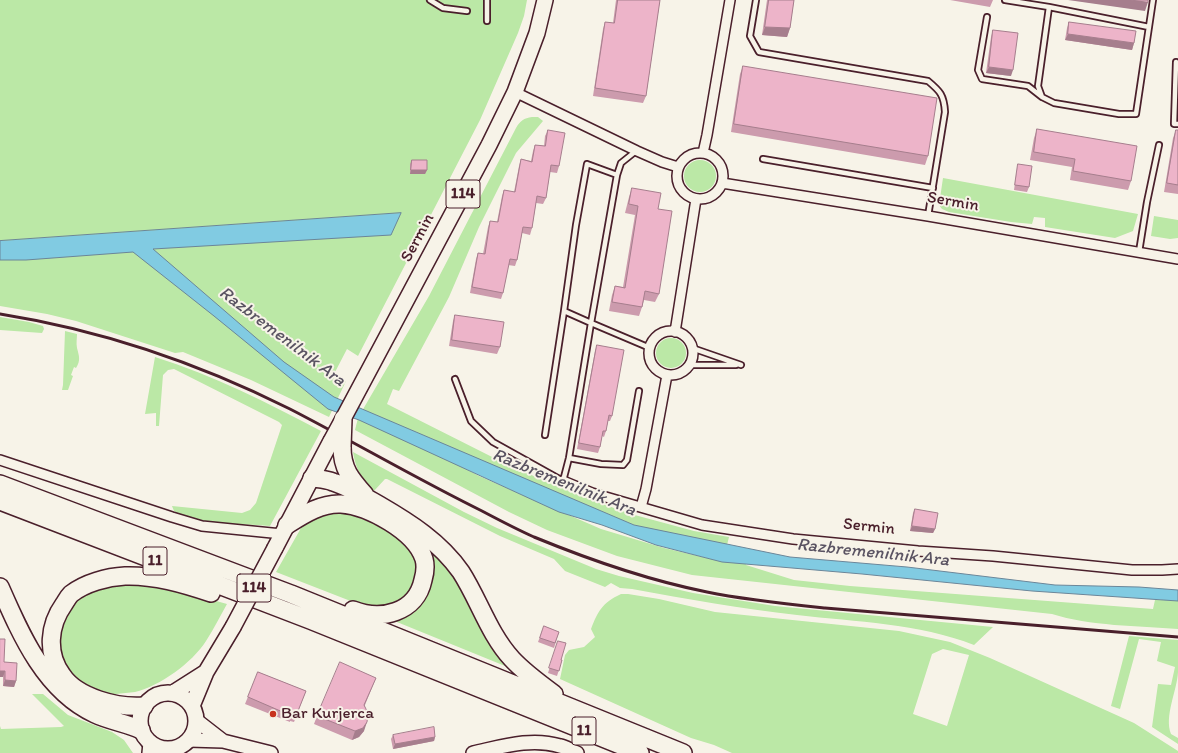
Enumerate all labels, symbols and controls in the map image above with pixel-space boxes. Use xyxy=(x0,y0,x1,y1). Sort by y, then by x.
road number: 114 xyxy=(446,180,480,208)
street label: Sermin xyxy=(926,187,980,217)
street label: Sermin xyxy=(397,210,439,266)
water label: Razbremenilnik Ara xyxy=(214,282,350,392)
water label: Razbremenilnik Ara xyxy=(489,444,639,522)
street label: Sermin xyxy=(842,514,896,540)
water label: Razbremenilnik Ara xyxy=(796,534,950,572)
road number: 11 xyxy=(143,547,167,575)
road number: 114 xyxy=(237,574,271,602)
place label: Bar Kurjerca xyxy=(281,704,374,724)
marker: Bar Kurjerca xyxy=(268,709,278,719)
road number: 11 xyxy=(572,717,596,745)

